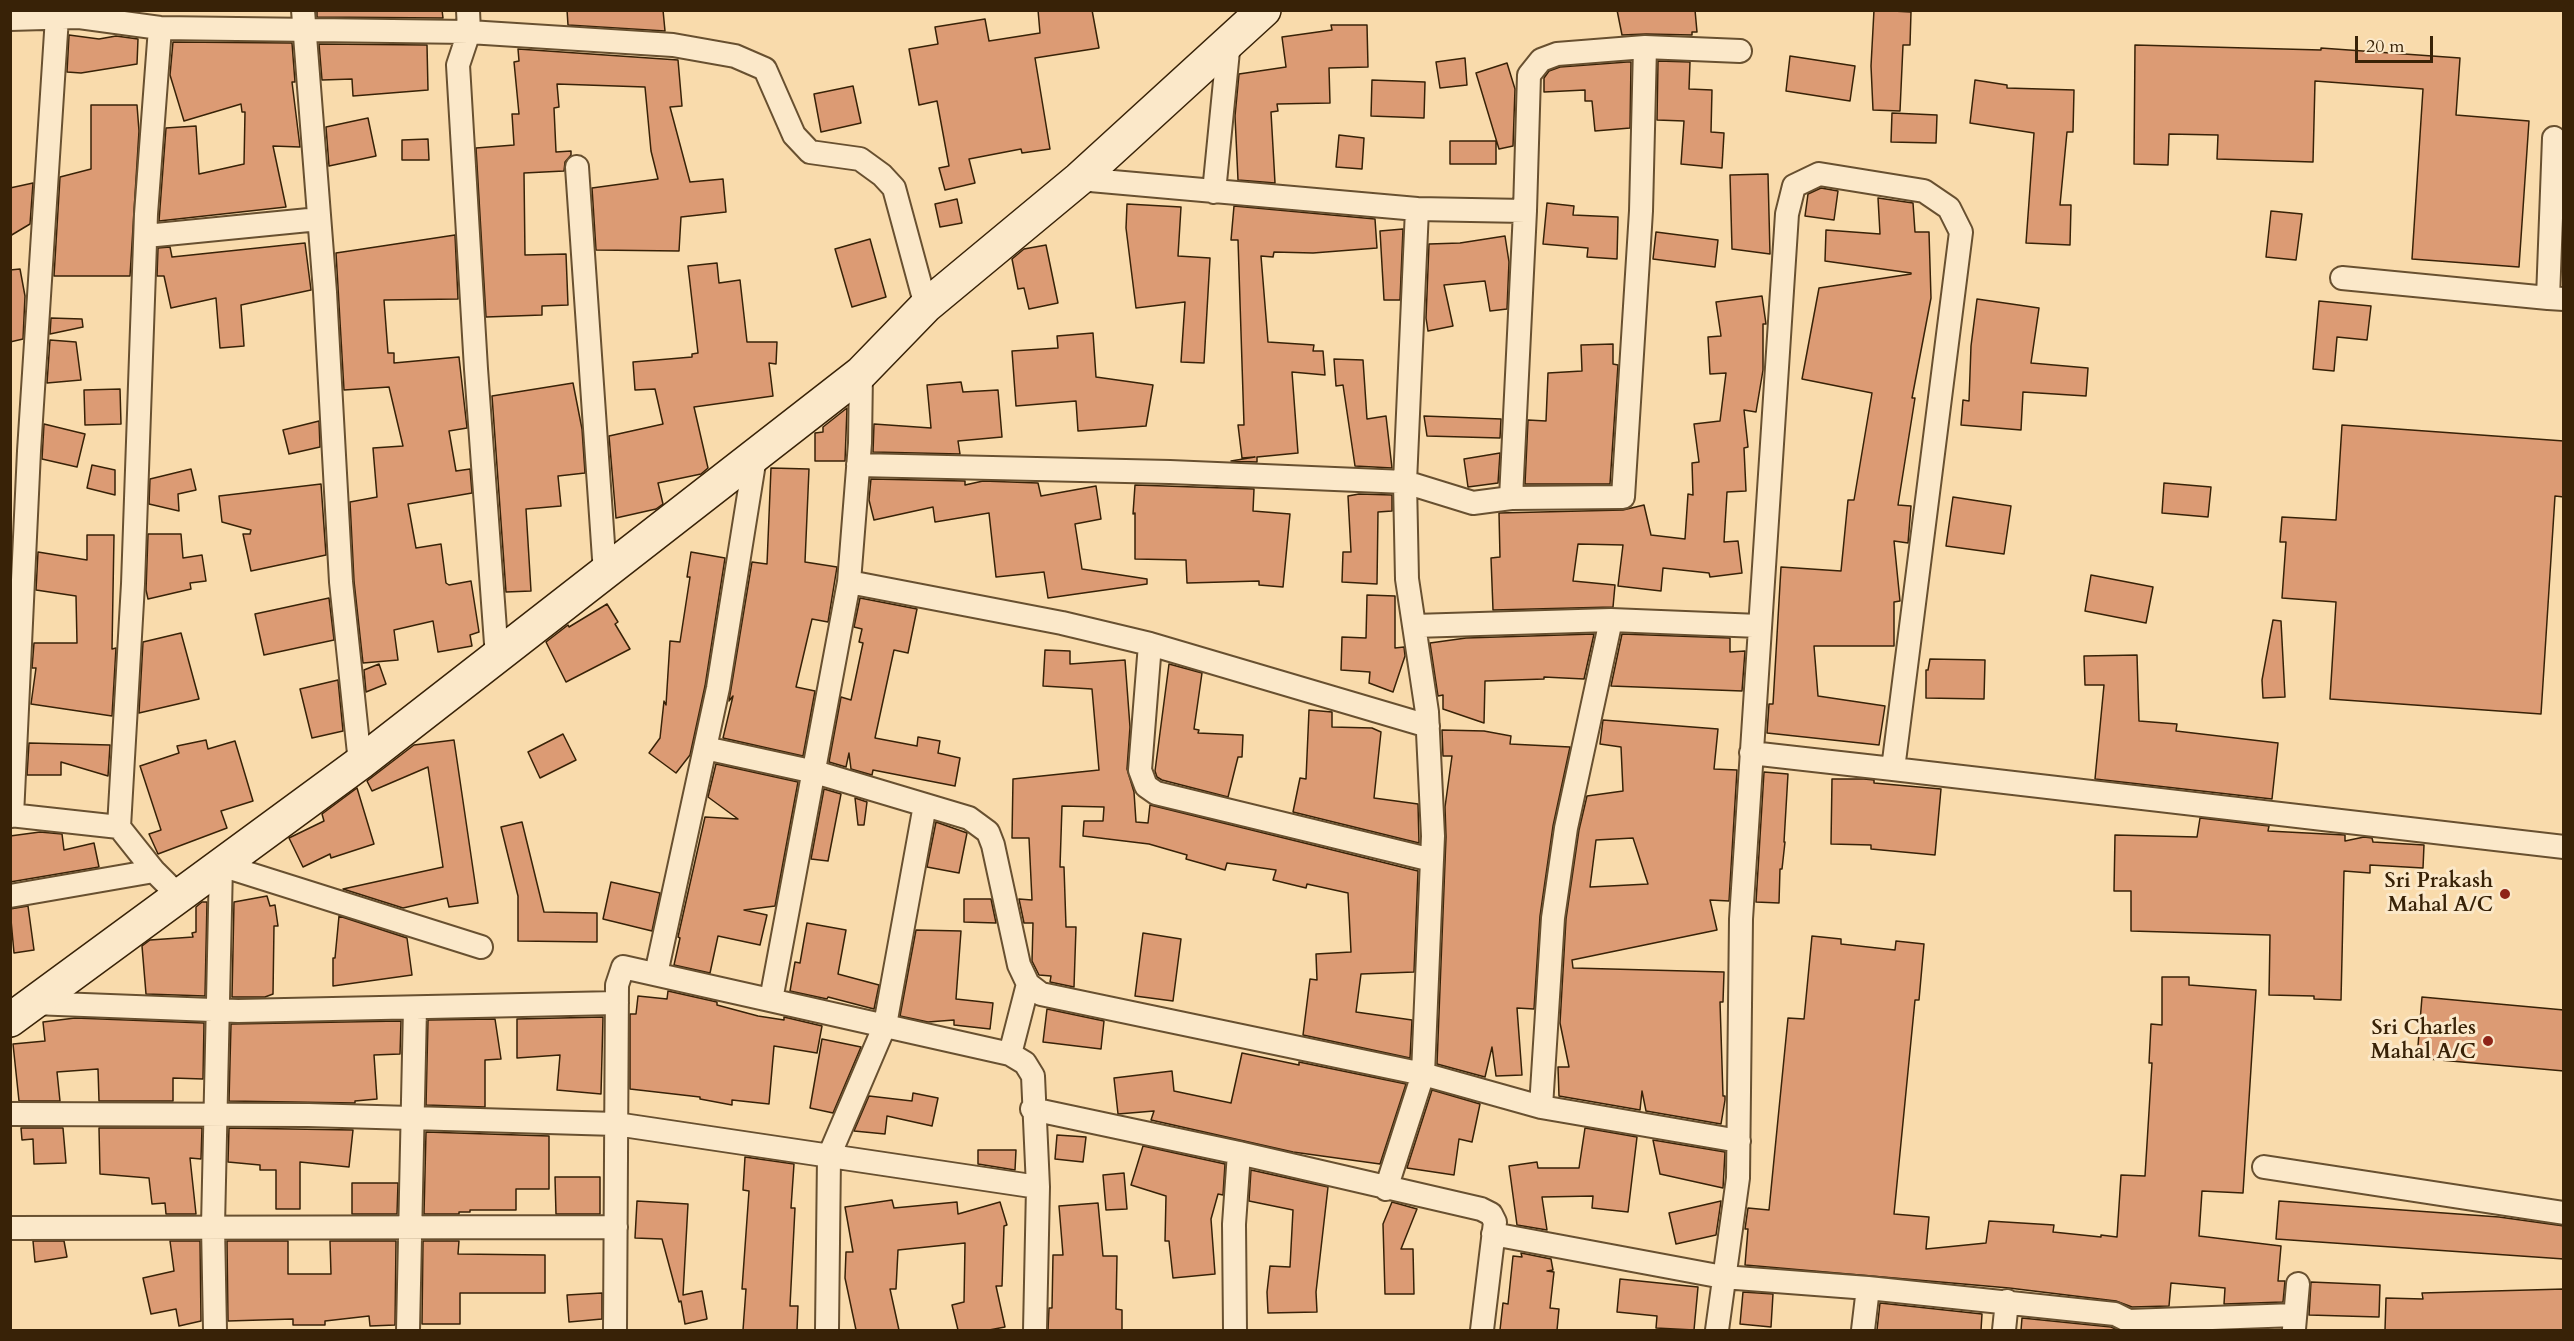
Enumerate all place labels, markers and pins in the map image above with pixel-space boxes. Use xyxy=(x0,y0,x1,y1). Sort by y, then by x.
place label: Sri Prakash Mahal A/C xyxy=(2384,869,2493,919)
marker: Sri Prakash Mahal A/C xyxy=(2498,887,2512,901)
place label: Sri Charles Mahal A/C xyxy=(2370,1016,2476,1066)
marker: Sri Charles Mahal A/C xyxy=(2481,1034,2495,1048)

